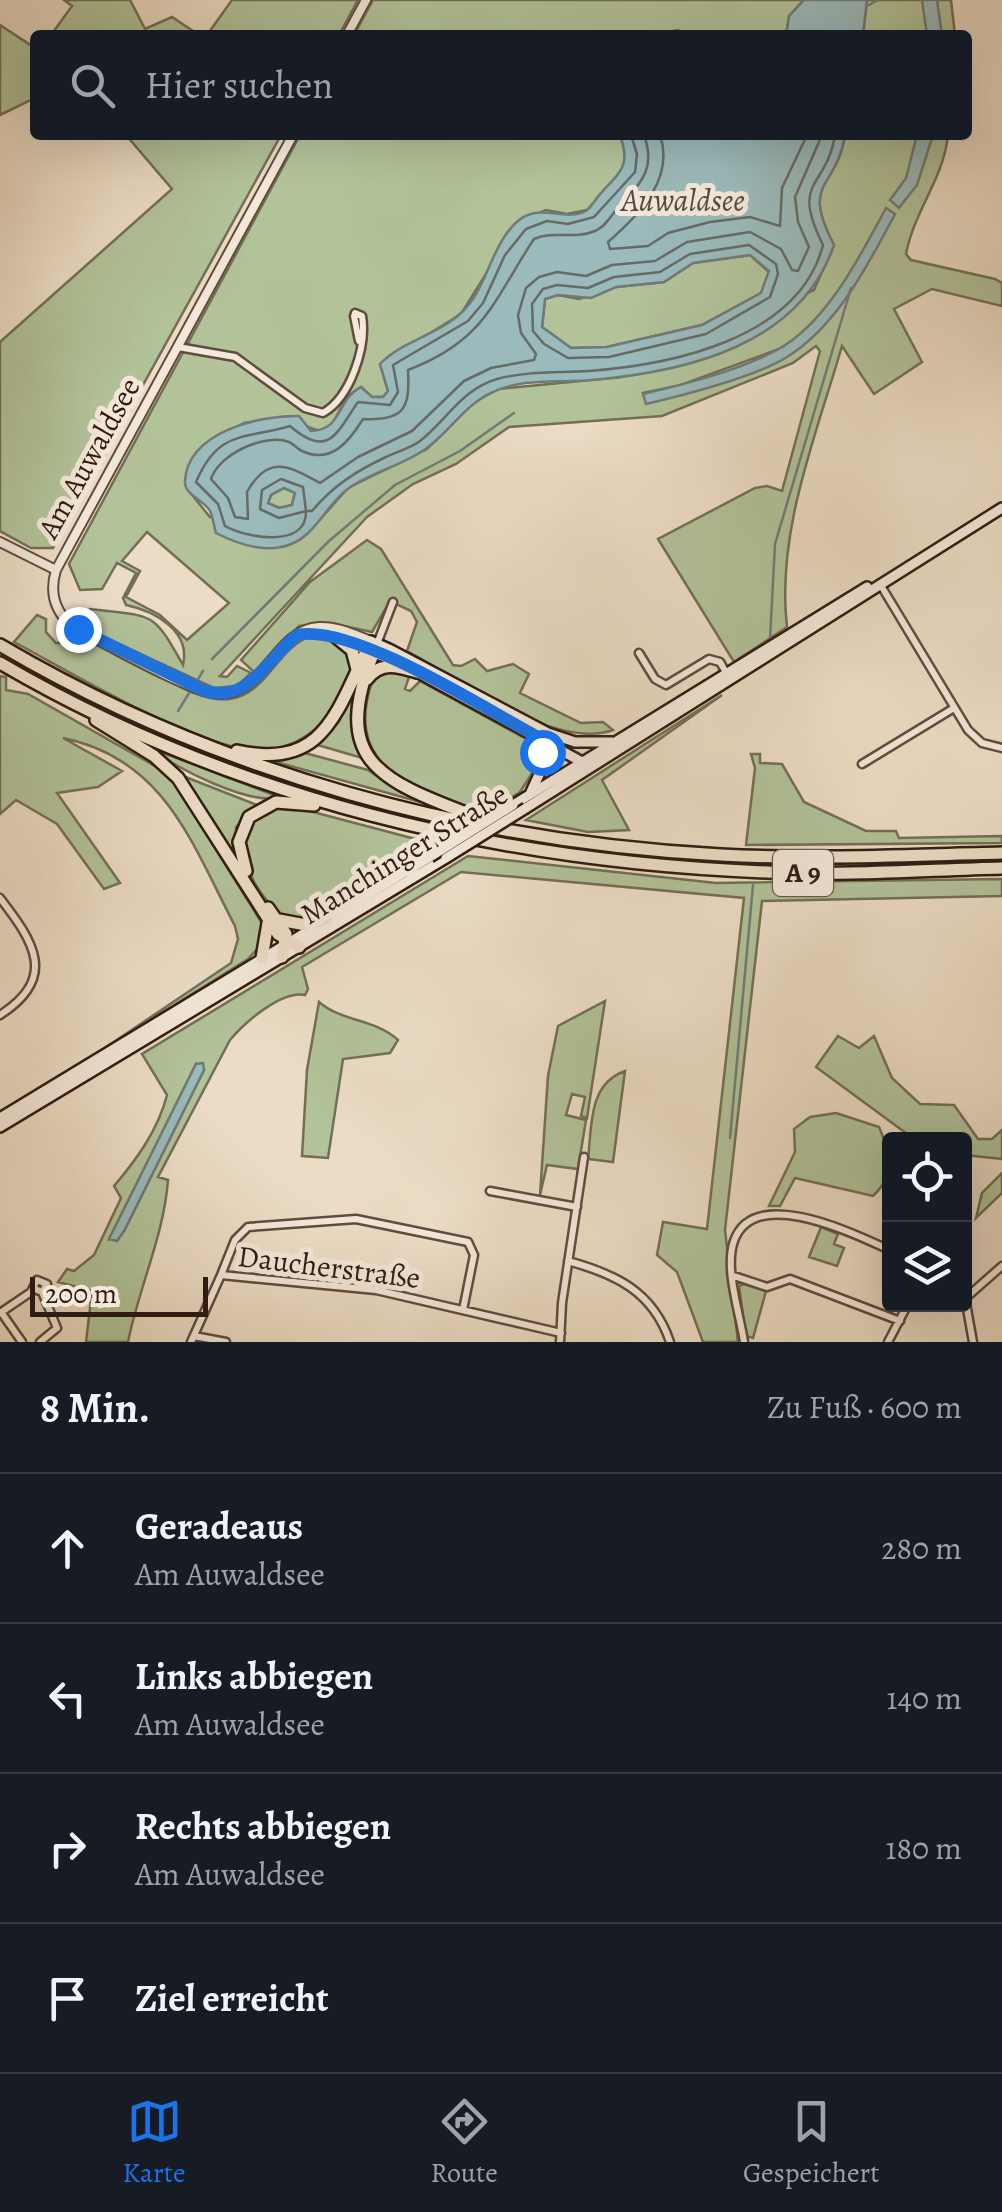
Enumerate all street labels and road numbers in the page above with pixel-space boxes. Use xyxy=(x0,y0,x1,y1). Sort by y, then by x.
street label: Am Auwaldsee xyxy=(28,370,150,546)
street label: Manchinger Straße xyxy=(293,774,515,934)
road number: A 9 xyxy=(773,850,833,896)
street label: Daucherstraße xyxy=(236,1236,422,1298)

